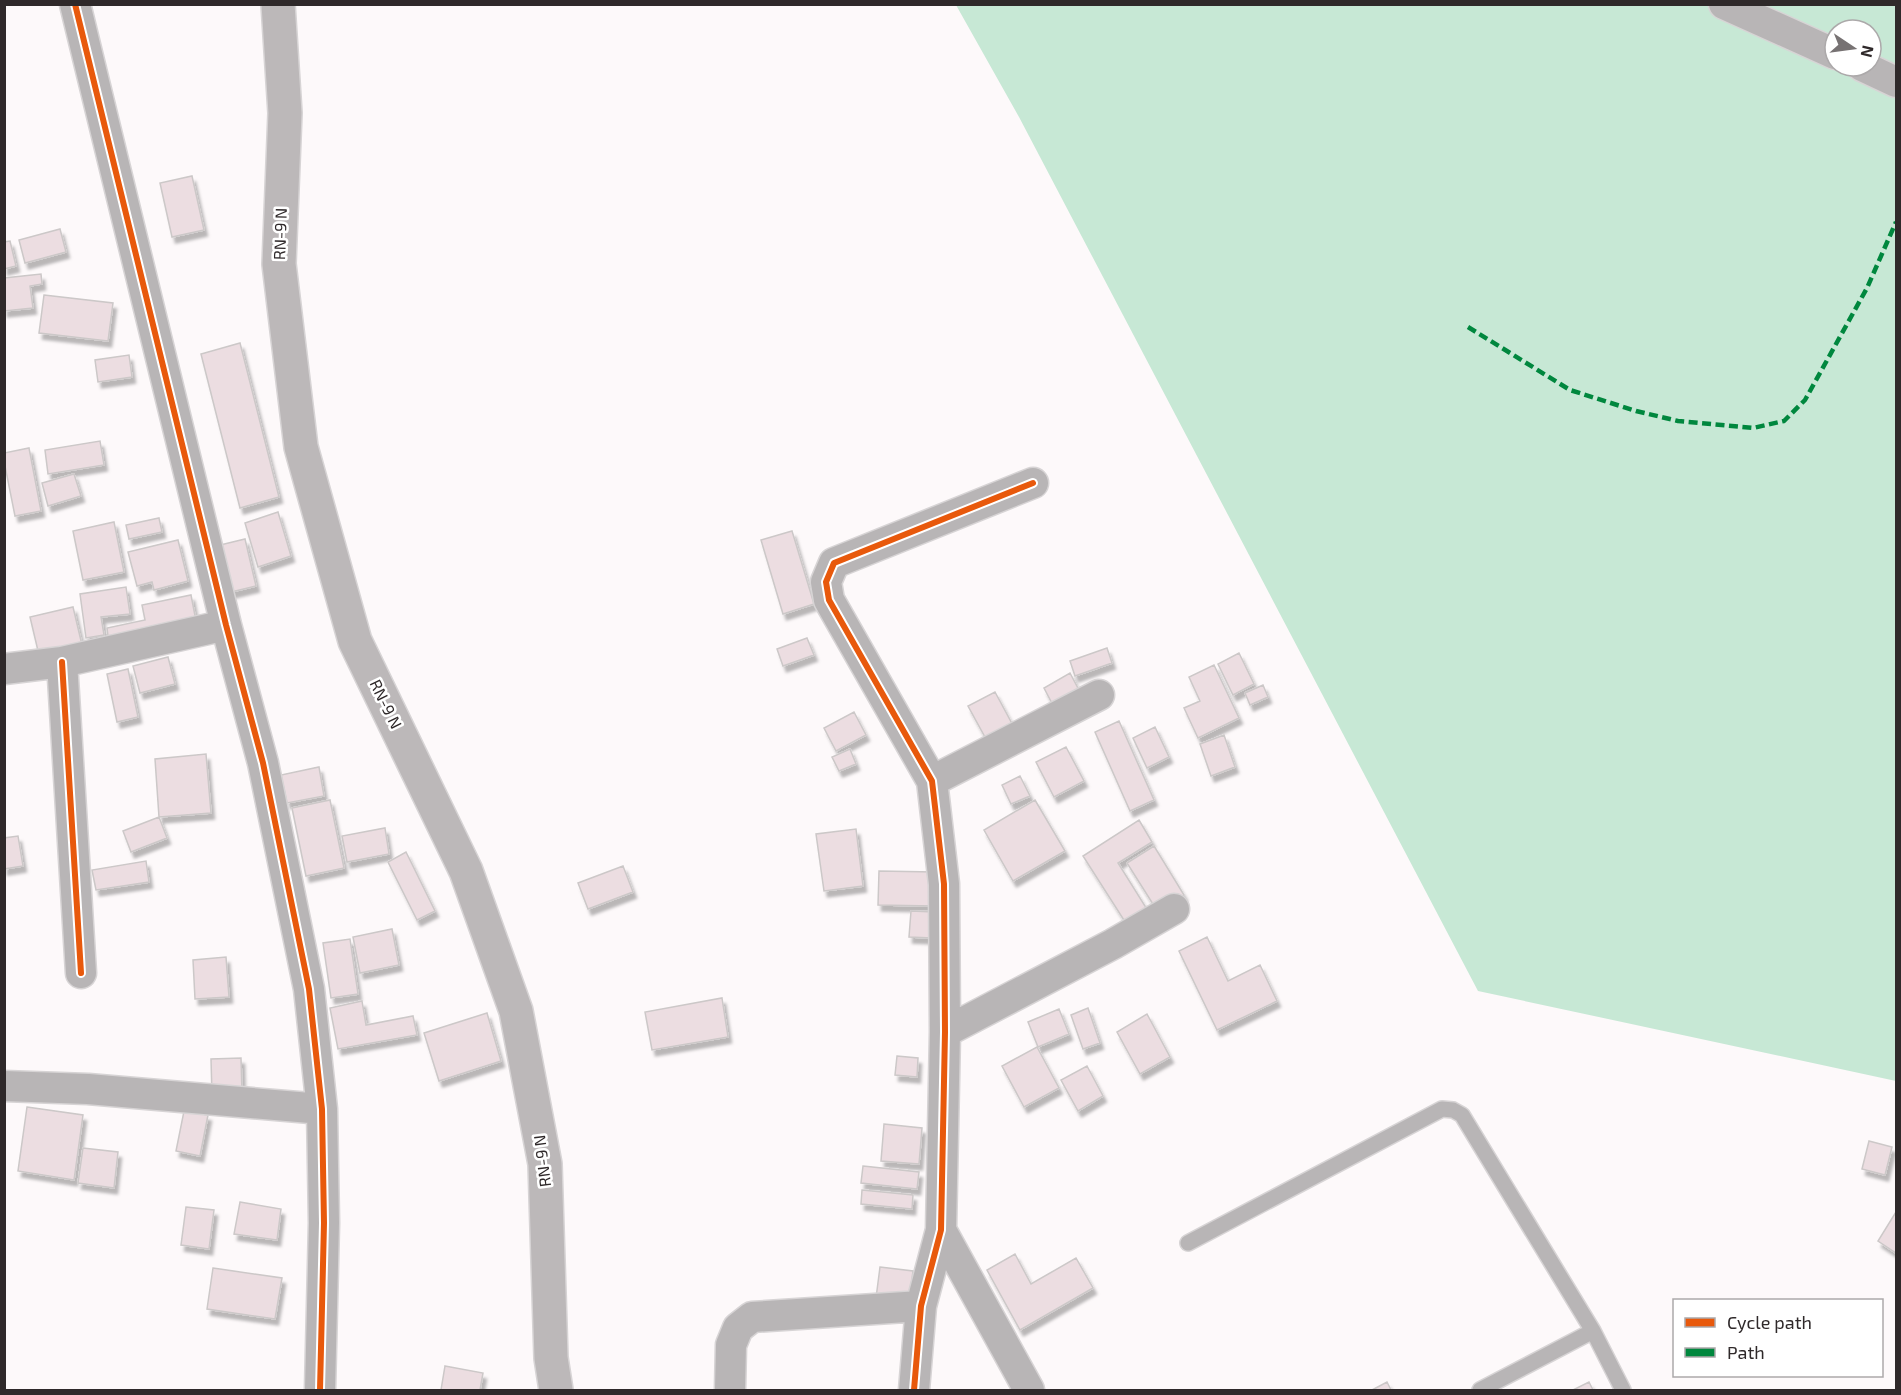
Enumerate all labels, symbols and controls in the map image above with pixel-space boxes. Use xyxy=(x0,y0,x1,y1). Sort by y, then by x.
north arrow xyxy=(1823,18,1883,78)
text: N xyxy=(1858,44,1879,59)
street label: RN-9 N xyxy=(269,207,290,260)
street label: RN-9 N xyxy=(366,676,406,731)
street label: RN-9 N xyxy=(529,1134,554,1188)
legend xyxy=(1673,1299,1883,1377)
text: Cycle path xyxy=(1727,1311,1812,1333)
text: Path xyxy=(1727,1341,1765,1363)

